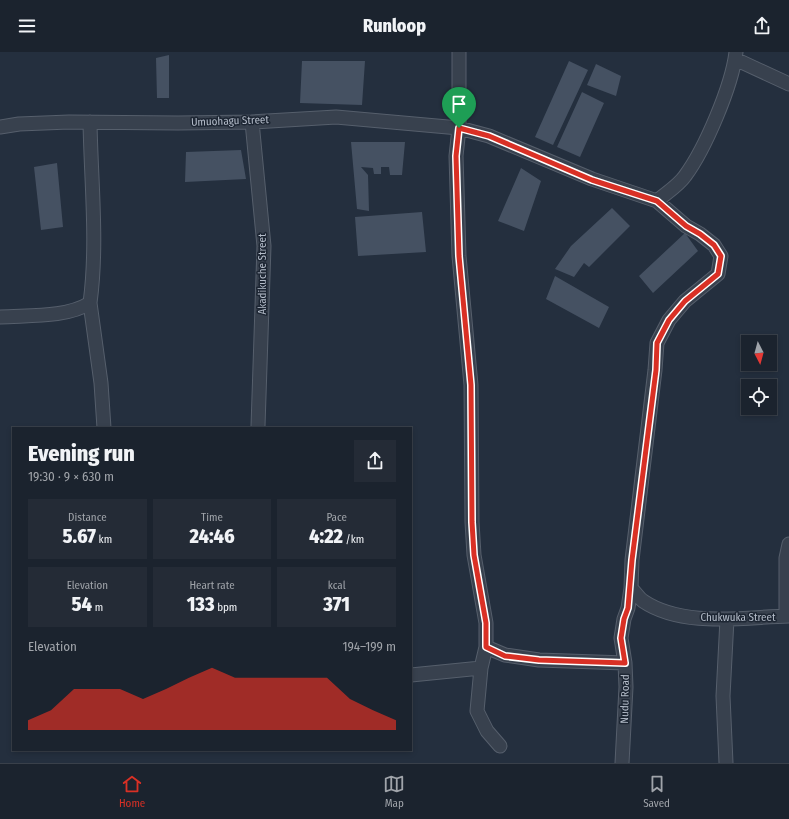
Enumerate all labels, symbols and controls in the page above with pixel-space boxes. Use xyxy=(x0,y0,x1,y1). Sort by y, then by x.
icon: menu xyxy=(16,15,38,37)
text: Runloop xyxy=(363,15,426,37)
icon: share xyxy=(751,15,773,37)
pin xyxy=(442,87,476,128)
icon: arrive xyxy=(448,93,470,115)
street label: Umuohagu Street xyxy=(191,113,270,129)
street label: Akadikuche Street xyxy=(256,233,269,315)
north arrow xyxy=(741,335,777,371)
map controls xyxy=(741,335,777,415)
button: locate xyxy=(741,379,777,415)
text: Evening run xyxy=(28,440,135,467)
button: share xyxy=(354,440,396,482)
text: 19:30 · 9 × 630 m xyxy=(28,469,114,484)
text: Distance xyxy=(68,511,107,524)
text: Time xyxy=(201,511,223,524)
text: Pace xyxy=(326,511,347,524)
text: 5.67 xyxy=(63,524,96,548)
text: 24:46 xyxy=(189,524,235,548)
text: 4:22 xyxy=(309,524,343,548)
text: km xyxy=(96,533,112,546)
text: /km xyxy=(343,533,364,546)
text: Elevation xyxy=(67,579,108,592)
text: Heart rate xyxy=(189,579,235,592)
text: kcal xyxy=(328,579,346,592)
text: 54 xyxy=(72,592,92,616)
text: 133 xyxy=(187,592,215,616)
text: 371 xyxy=(323,592,350,616)
text: m xyxy=(92,601,103,614)
text: bpm xyxy=(215,601,237,614)
street label: Chukwuka Street xyxy=(700,611,776,624)
text: Elevation xyxy=(28,639,77,654)
text: 194–199 m xyxy=(342,639,396,654)
street label: Nudu Road xyxy=(618,674,632,724)
tab: Home xyxy=(119,773,145,810)
tab: Map xyxy=(383,773,405,810)
tab: Saved xyxy=(643,773,670,810)

